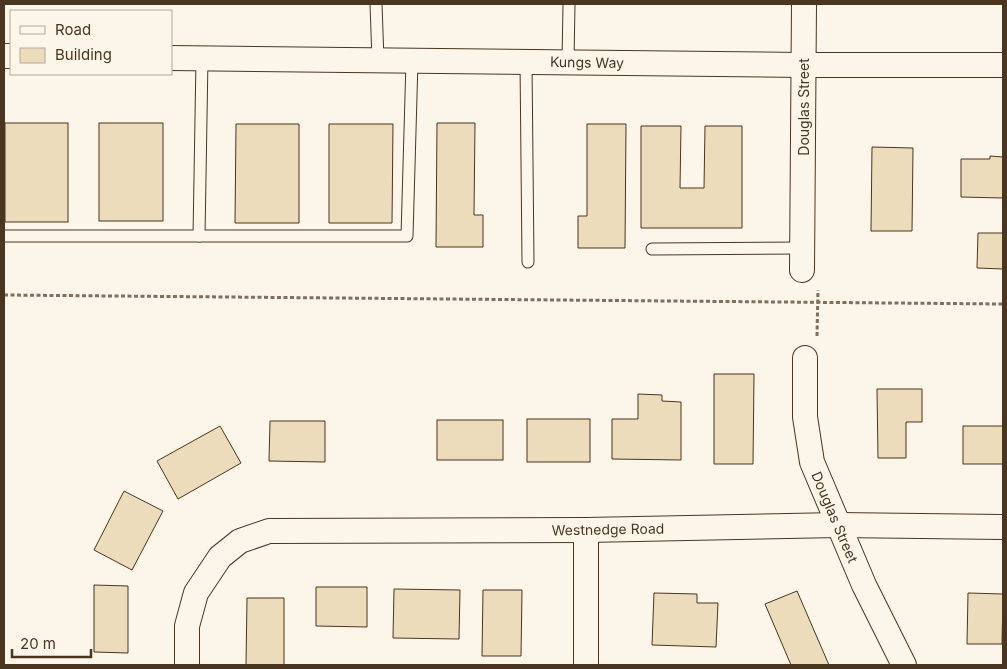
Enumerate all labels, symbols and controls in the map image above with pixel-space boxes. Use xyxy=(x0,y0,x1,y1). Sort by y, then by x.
legend xyxy=(10,10,172,75)
text: Road xyxy=(55,20,91,39)
text: Building xyxy=(55,45,112,64)
street label: Kungs Way xyxy=(550,53,624,71)
street label: Douglas Street xyxy=(795,58,812,156)
street label: Douglas Street xyxy=(808,469,862,566)
street label: Westnedge Road xyxy=(552,520,664,538)
scale bar xyxy=(12,626,91,658)
text: 20 m xyxy=(20,634,56,653)

